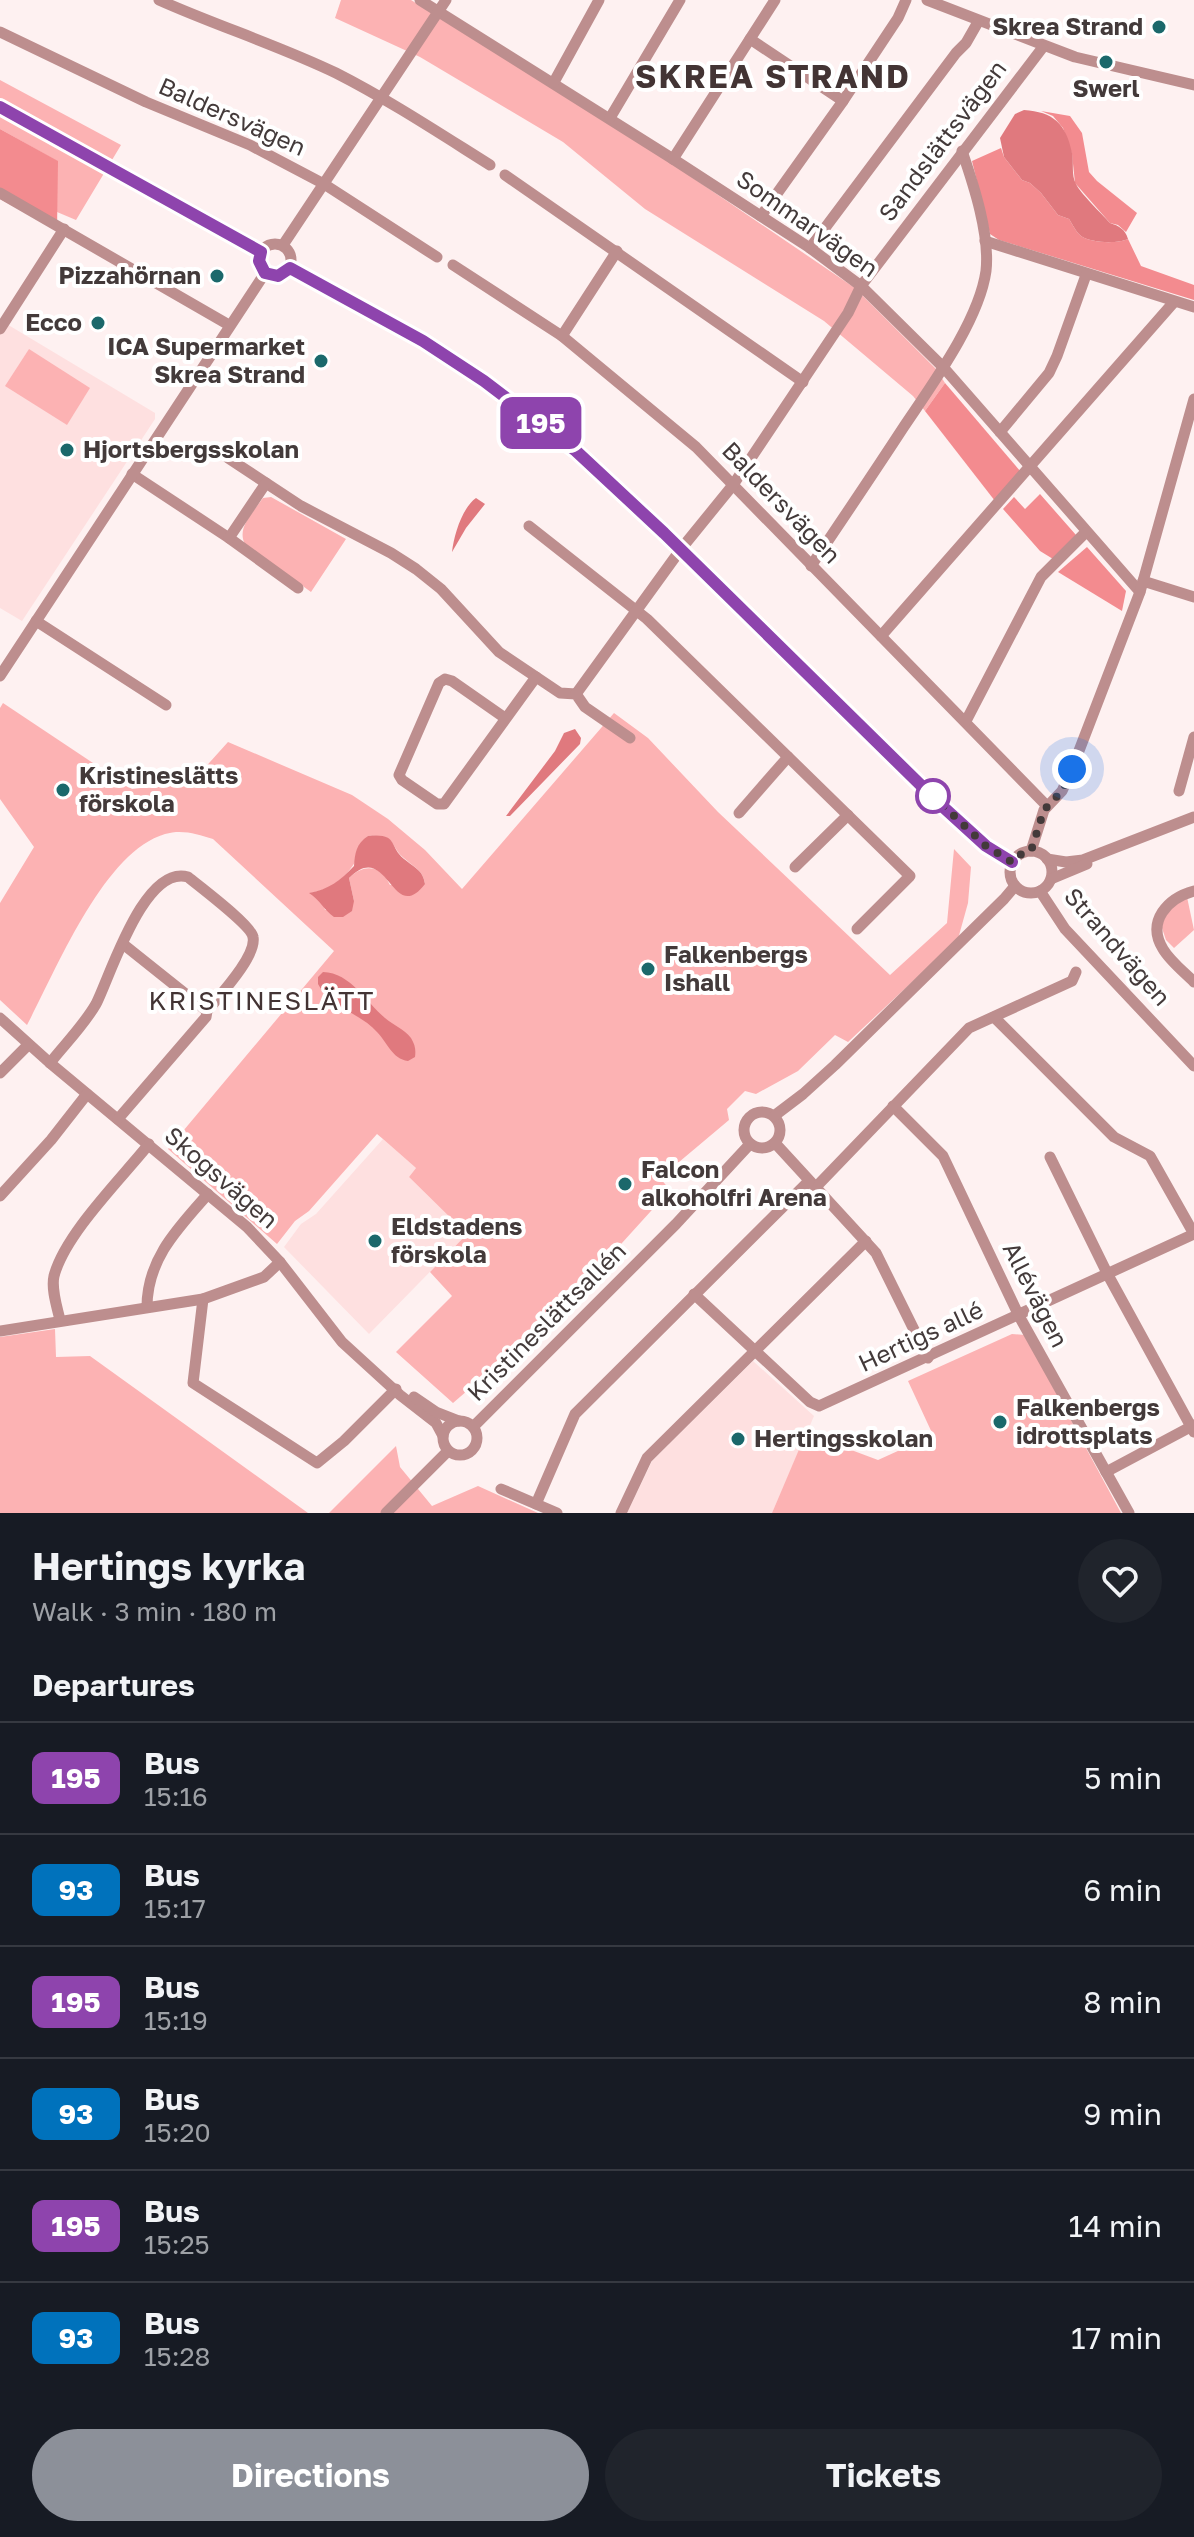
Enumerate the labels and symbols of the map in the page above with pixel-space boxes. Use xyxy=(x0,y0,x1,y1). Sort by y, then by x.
place label: Skrea Strand xyxy=(992,11,1143,40)
marker: Skrea Strand xyxy=(1150,18,1168,36)
marker: Swerl xyxy=(1097,53,1115,71)
street label: Sandslättsvägen xyxy=(872,54,1012,226)
district label: SKREA STRAND xyxy=(635,57,911,95)
street label: Baldersvägen xyxy=(155,70,311,161)
place label: Swerl xyxy=(1072,73,1140,102)
street label: Sommarvägen xyxy=(732,163,884,282)
place label: Pizzahörnan xyxy=(58,260,201,289)
marker: Pizzahörnan xyxy=(208,267,226,285)
place label: Ecco xyxy=(25,307,82,336)
marker: Ecco xyxy=(89,314,107,332)
place label: ICA Supermarket Skrea Strand xyxy=(107,331,305,388)
marker: ICA Supermarket Skrea Strand xyxy=(312,352,330,370)
line badge: 195 xyxy=(495,397,587,449)
place label: Hjortsbergsskolan xyxy=(83,434,299,463)
street label: Baldersvägen xyxy=(717,435,847,569)
marker: Hjortsbergsskolan xyxy=(58,441,76,459)
your location xyxy=(1052,749,1092,789)
place label: Kristineslätts förskola xyxy=(79,760,238,817)
unlabelled marker xyxy=(916,779,950,813)
marker: Kristineslätts förskola xyxy=(54,781,72,799)
street label: Strandvägen xyxy=(1059,881,1177,1011)
place label: Falkenbergs Ishall xyxy=(664,939,808,996)
marker: Falkenbergs Ishall xyxy=(639,960,657,978)
district label: KRISTINESLÄTT xyxy=(149,985,375,1016)
street label: Skogsvägen xyxy=(160,1120,284,1234)
place label: Falcon alkoholfri Arena xyxy=(641,1154,827,1211)
marker: Falcon alkoholfri Arena xyxy=(616,1175,634,1193)
place label: Eldstadens förskola xyxy=(391,1211,522,1268)
marker: Eldstadens förskola xyxy=(366,1232,384,1250)
street label: Kristineslättsallén xyxy=(461,1236,631,1406)
street label: Allévägen xyxy=(998,1237,1075,1352)
street label: Hertigs allé xyxy=(853,1294,987,1377)
place label: Falkenbergs idrottsplats xyxy=(1016,1392,1160,1449)
marker: Falkenbergs idrottsplats xyxy=(991,1413,1009,1431)
place label: Hertingsskolan xyxy=(754,1423,933,1452)
marker: Hertingsskolan xyxy=(729,1430,747,1448)

